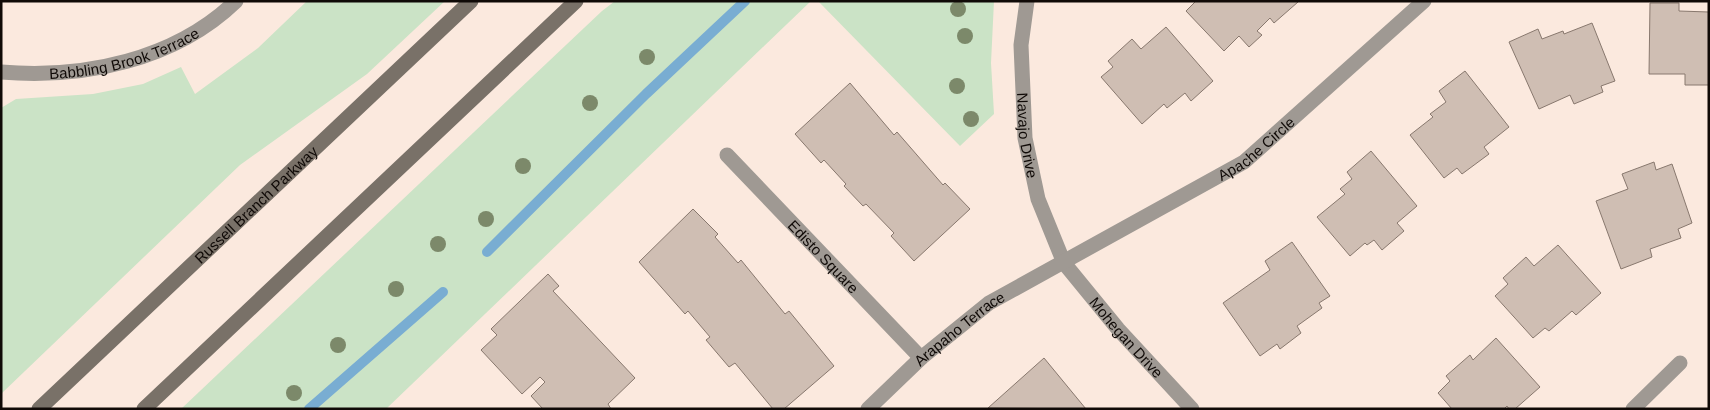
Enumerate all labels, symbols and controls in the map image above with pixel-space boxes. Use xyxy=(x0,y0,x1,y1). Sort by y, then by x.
street label: Babbling Brook Terrace xyxy=(49,24,202,82)
street label: Navajo Drive xyxy=(1015,92,1042,179)
street label: Apache Circle xyxy=(1214,113,1298,184)
street label: Russell Branch Parkway xyxy=(191,142,321,266)
street label: Edisto Square xyxy=(785,216,862,296)
street label: Arapaho Terrace xyxy=(910,288,1007,369)
street label: Mohegan Drive xyxy=(1087,293,1167,381)

